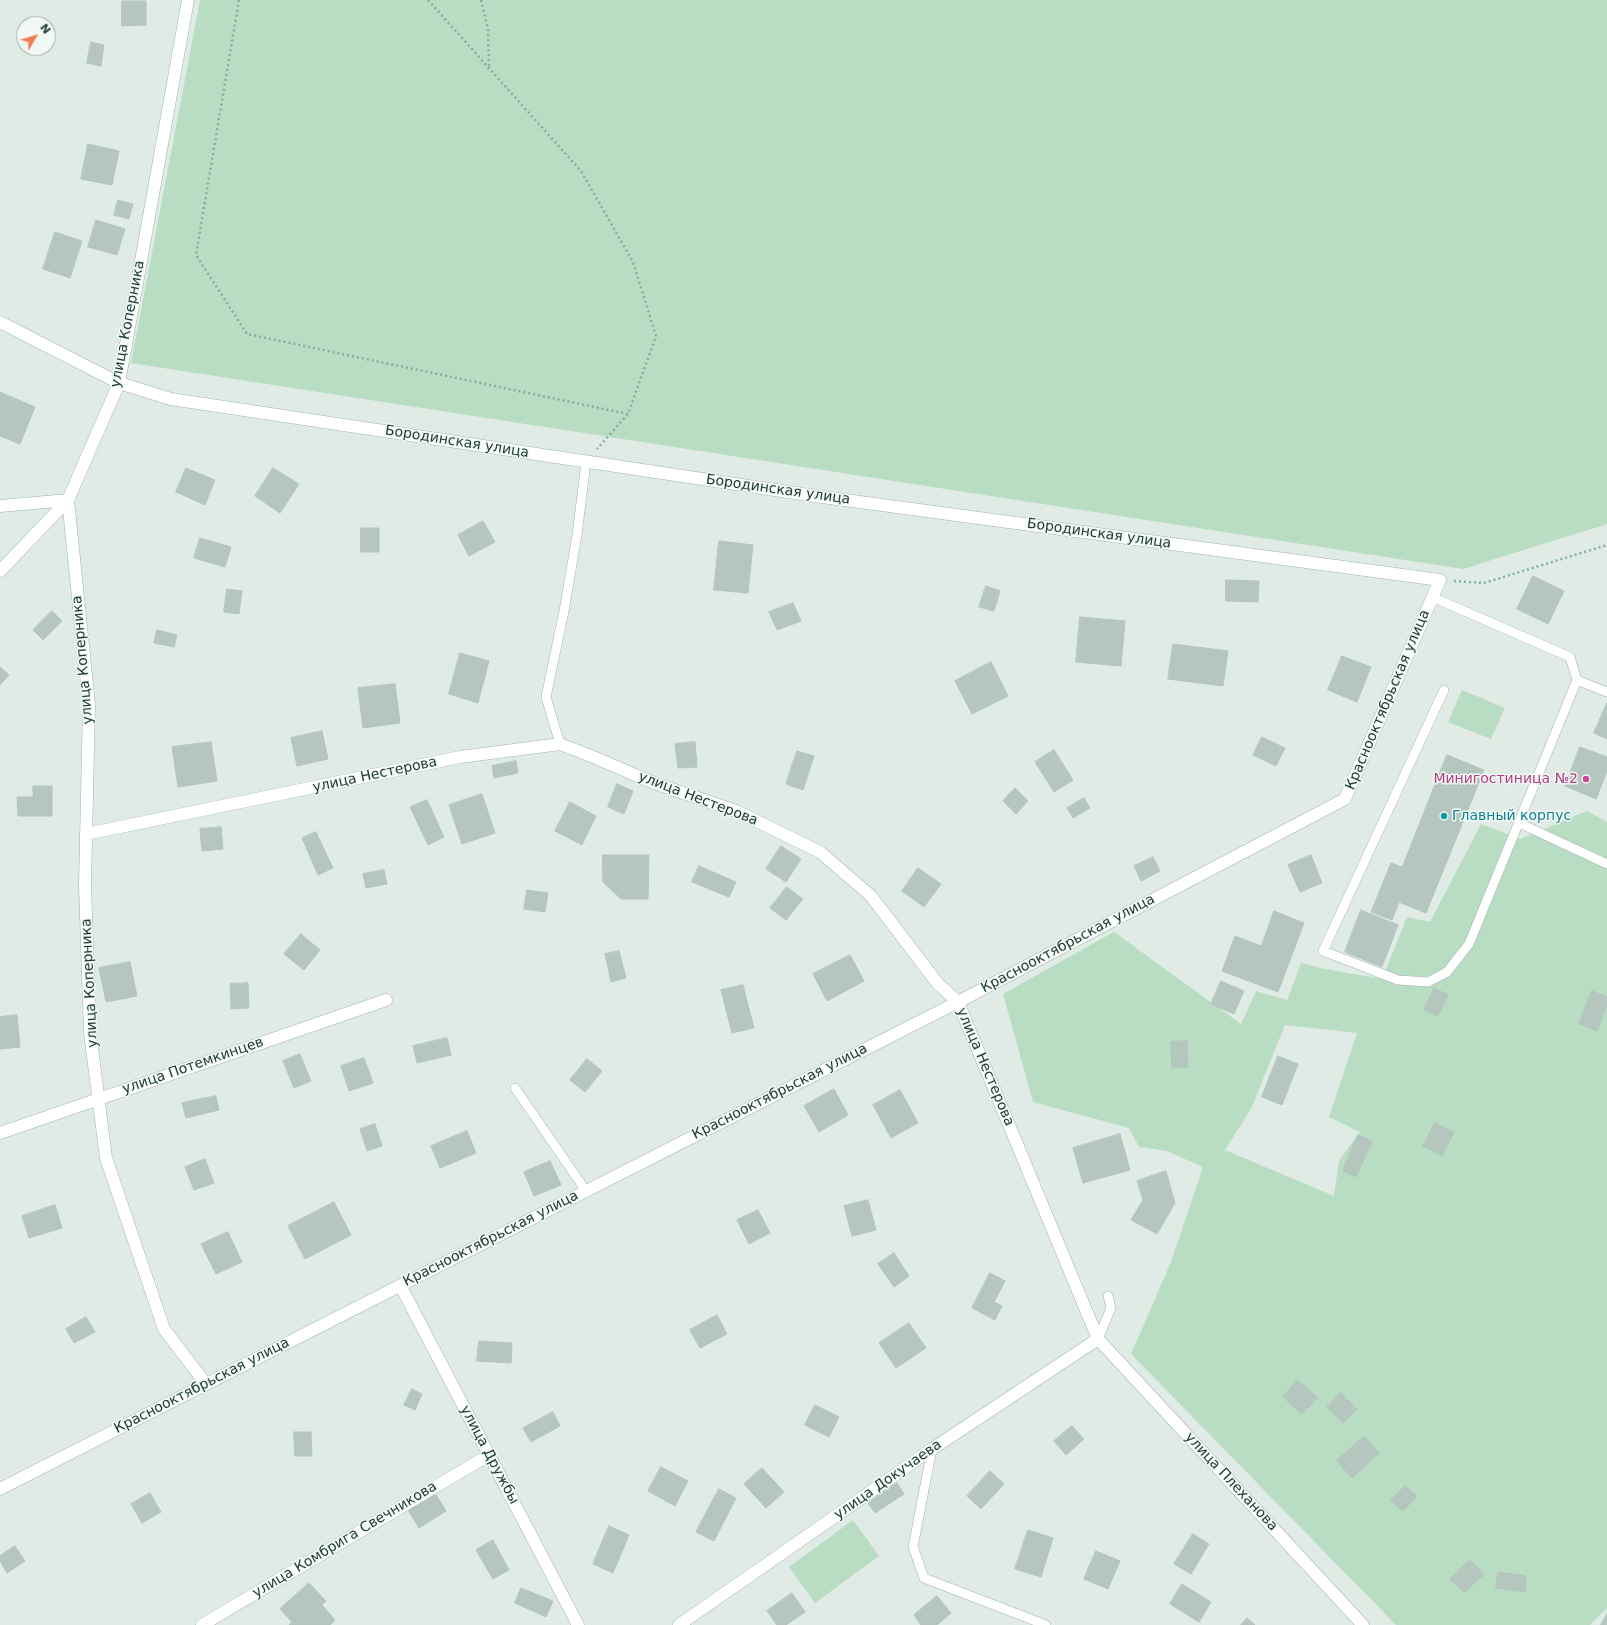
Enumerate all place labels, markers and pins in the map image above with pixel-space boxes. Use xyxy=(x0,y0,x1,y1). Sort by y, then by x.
place label: Минигостиница №2 xyxy=(1433,771,1578,787)
marker: Минигостиница №2 xyxy=(1581,774,1591,784)
place label: Главный корпус xyxy=(1452,808,1571,824)
marker: Главный корпус xyxy=(1439,811,1449,821)

